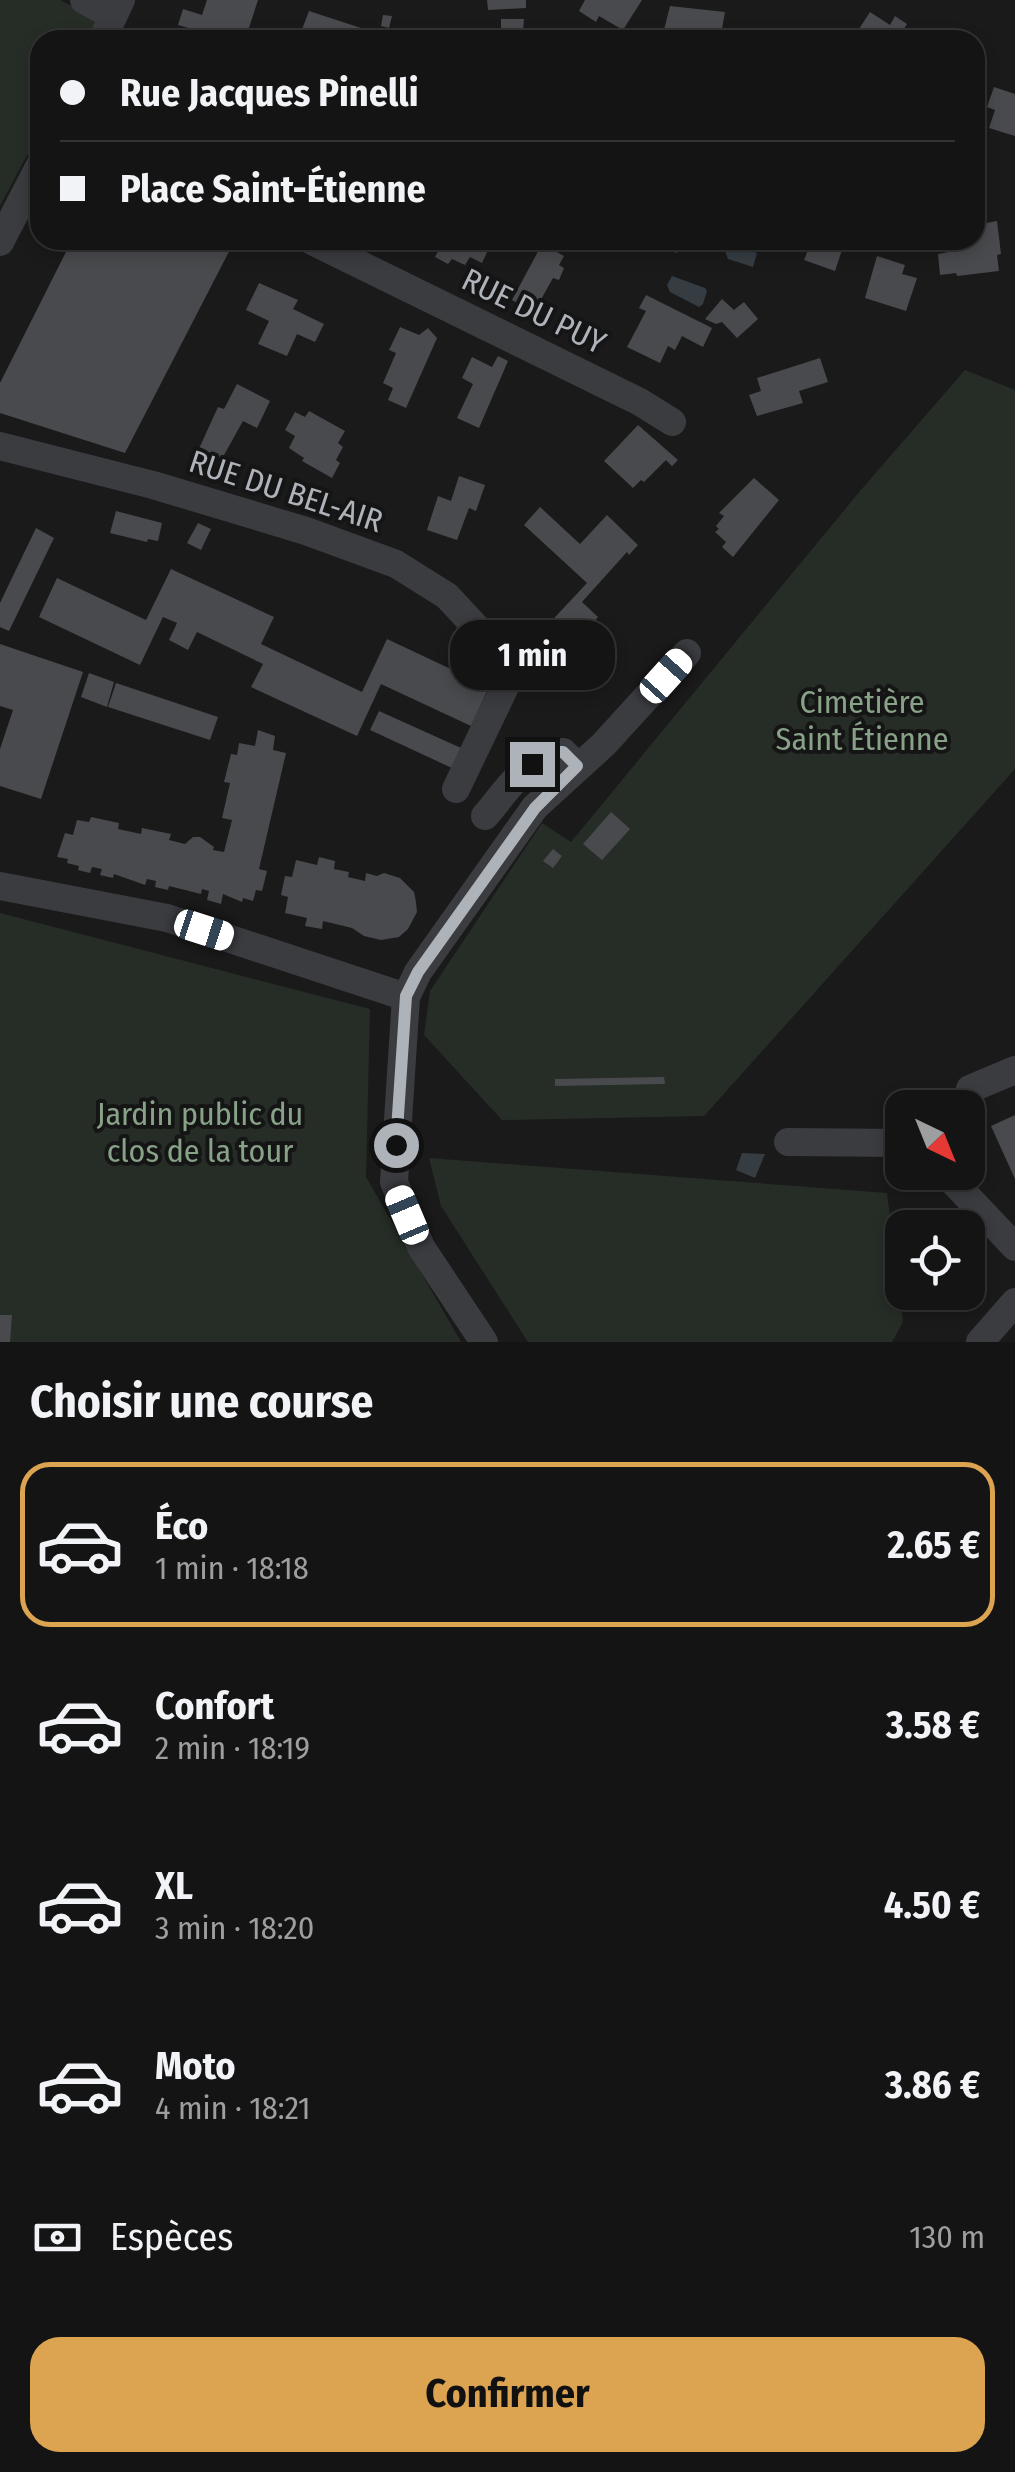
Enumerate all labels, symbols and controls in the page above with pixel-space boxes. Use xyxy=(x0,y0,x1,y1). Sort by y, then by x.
text: Rue Jacques Pinelli xyxy=(120,70,419,116)
text: Place Saint-Étienne xyxy=(120,166,426,212)
street label: RUE DU PUY xyxy=(456,260,612,362)
street label: RUE DU BEL-AIR xyxy=(184,442,388,540)
callout: 1 min xyxy=(450,619,614,689)
text: 1 min xyxy=(498,636,567,674)
car xyxy=(635,644,697,708)
park label: Cimetière Saint Étienne xyxy=(776,683,948,758)
route end xyxy=(510,742,555,787)
car xyxy=(171,906,237,954)
north arrow xyxy=(885,1090,985,1190)
map controls xyxy=(885,1090,985,1310)
park label: Jardin public du clos de la tour xyxy=(97,1095,303,1170)
route start xyxy=(374,1123,419,1168)
car xyxy=(381,1182,433,1248)
button: locate xyxy=(885,1210,985,1310)
text: Choisir une course xyxy=(30,1375,373,1429)
icon: car xyxy=(35,1500,125,1590)
text: Éco xyxy=(155,1503,208,1549)
text: 2.65 € xyxy=(887,1522,980,1568)
text: 1 min · 18:18 xyxy=(155,1549,309,1587)
icon: car xyxy=(35,1680,125,1770)
text: Confort xyxy=(155,1683,274,1729)
text: 3.58 € xyxy=(886,1702,980,1748)
text: 2 min · 18:19 xyxy=(155,1729,310,1767)
icon: car xyxy=(35,1860,125,1950)
text: XL xyxy=(155,1863,193,1909)
text: 4.50 € xyxy=(884,1882,980,1928)
text: 3 min · 18:20 xyxy=(155,1909,314,1947)
icon: car xyxy=(35,2040,125,2130)
text: Moto xyxy=(155,2043,236,2089)
text: 3.86 € xyxy=(885,2062,980,2108)
text: 4 min · 18:21 xyxy=(155,2089,311,2127)
icon: cash xyxy=(30,2210,85,2265)
text: Espèces xyxy=(110,2214,233,2260)
text: 130 m xyxy=(909,2218,985,2256)
button: Confirmer xyxy=(30,2337,985,2452)

